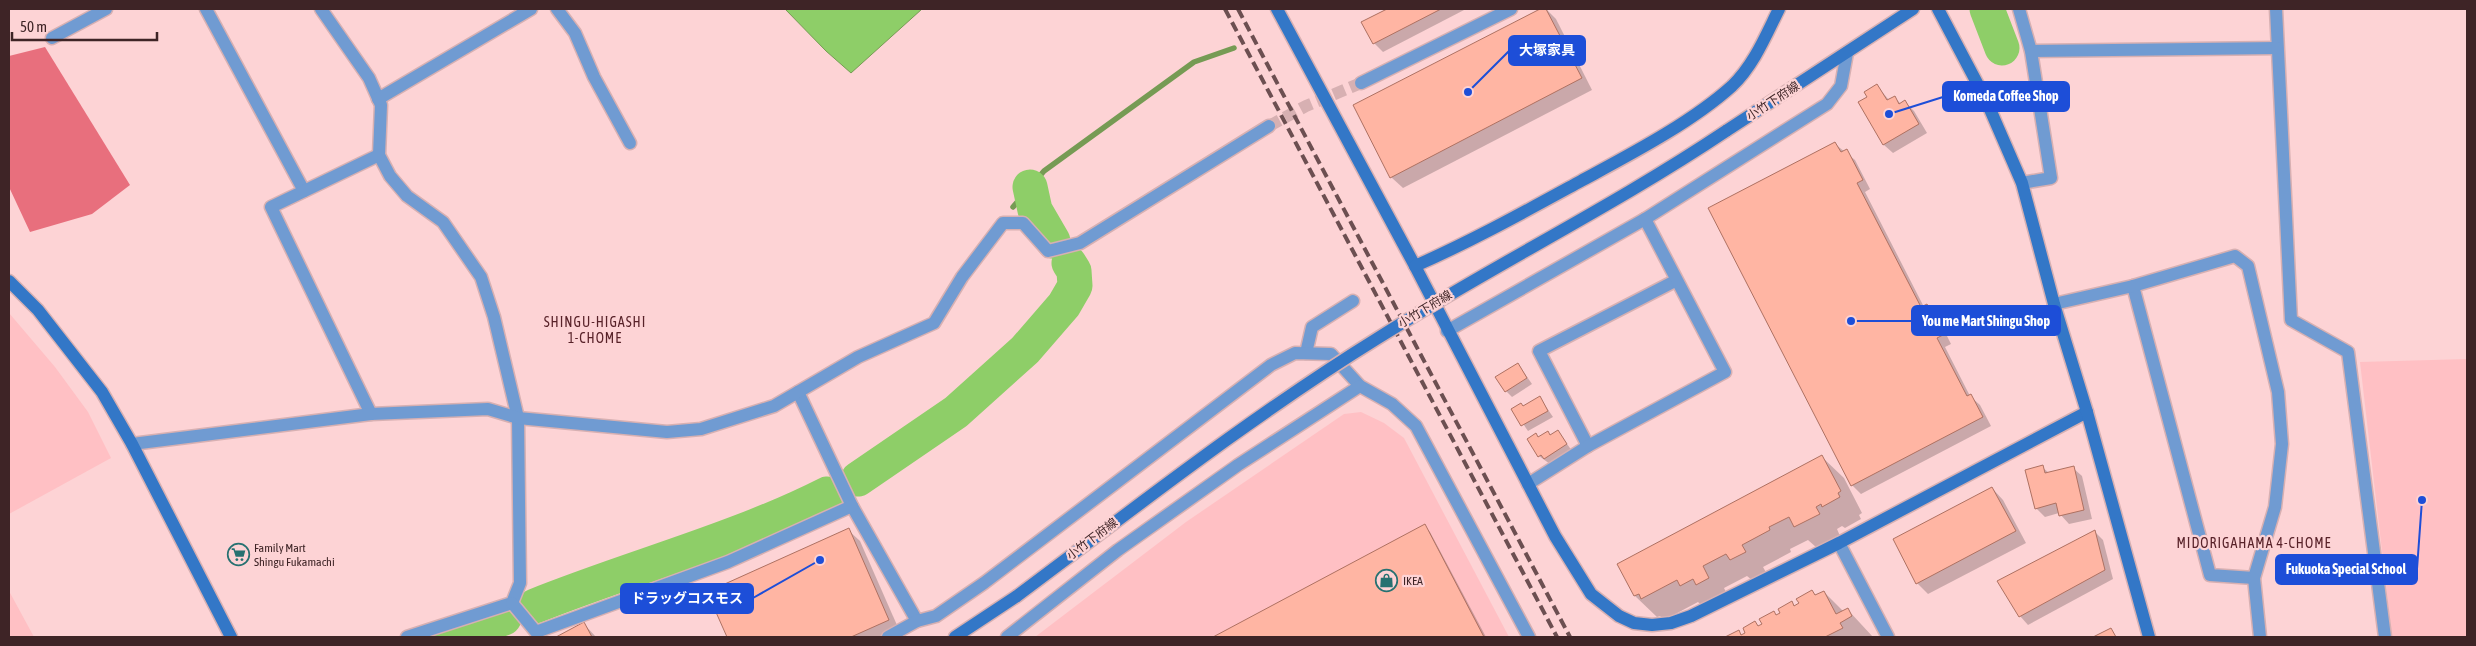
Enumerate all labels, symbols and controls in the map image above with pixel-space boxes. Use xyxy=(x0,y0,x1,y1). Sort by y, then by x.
scale bar xyxy=(12,10,158,42)
text: 50 m xyxy=(20,18,47,35)
callout: 大塚家具 xyxy=(1509,36,1585,65)
text: 大塚家具 xyxy=(1519,42,1575,58)
street label: 小竹下府線 xyxy=(1744,79,1802,123)
callout: Komeda Coffee Shop xyxy=(1943,82,2069,111)
text: Komeda Coffee Shop xyxy=(1953,88,2059,104)
street label: 小竹下府線 xyxy=(1396,288,1454,330)
callout: You me Mart Shingu Shop xyxy=(1912,306,2060,335)
text: You me Mart Shingu Shop xyxy=(1921,313,2050,329)
district label: SHINGU-HIGASHI 1-CHOME xyxy=(544,314,646,346)
street label: 小竹下府線 xyxy=(1064,515,1120,563)
district label: MIDORIGAHAMA 4-CHOME xyxy=(2176,535,2332,551)
place label: Family Mart Shingu Fukamachi xyxy=(254,541,335,569)
supermarket icon: Family Mart Shingu Fukamachi xyxy=(226,543,250,567)
callout: Fukuoka Special School xyxy=(2276,555,2417,584)
text: Fukuoka Special School xyxy=(2286,561,2406,577)
shop icon: IKEA xyxy=(1375,569,1399,593)
place label: IKEA xyxy=(1403,574,1423,588)
callout: ドラッグコスモス xyxy=(621,584,753,613)
text: ドラッグコスモス xyxy=(631,590,743,606)

